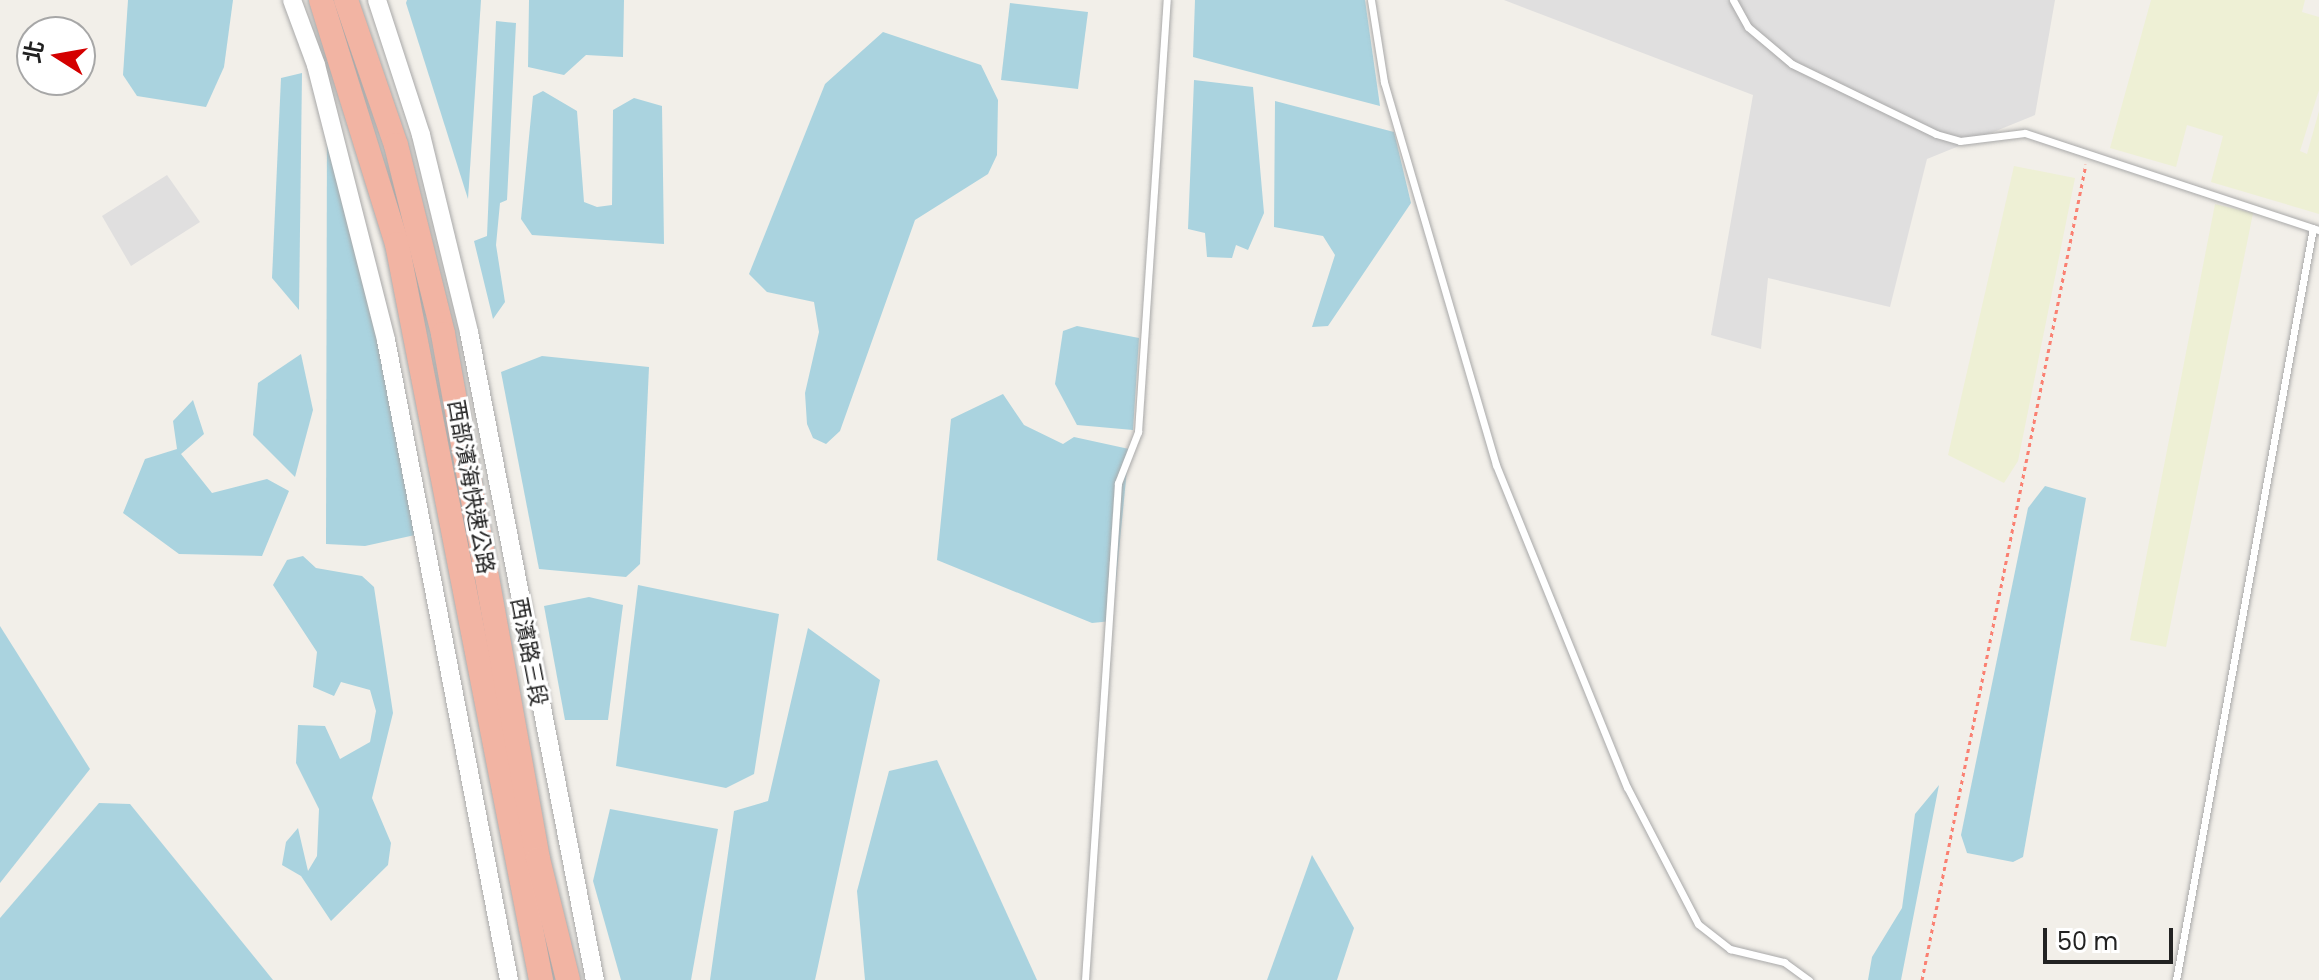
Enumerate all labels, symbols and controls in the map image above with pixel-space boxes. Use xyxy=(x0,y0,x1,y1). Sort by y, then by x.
north arrow xyxy=(16,16,96,96)
text: 北 xyxy=(17,38,51,65)
street label: 西部濱海快速公路 xyxy=(443,398,499,576)
street label: 西濱路三段 xyxy=(506,595,552,709)
scale bar xyxy=(2047,912,2177,962)
text: 50 m xyxy=(2057,925,2118,958)

